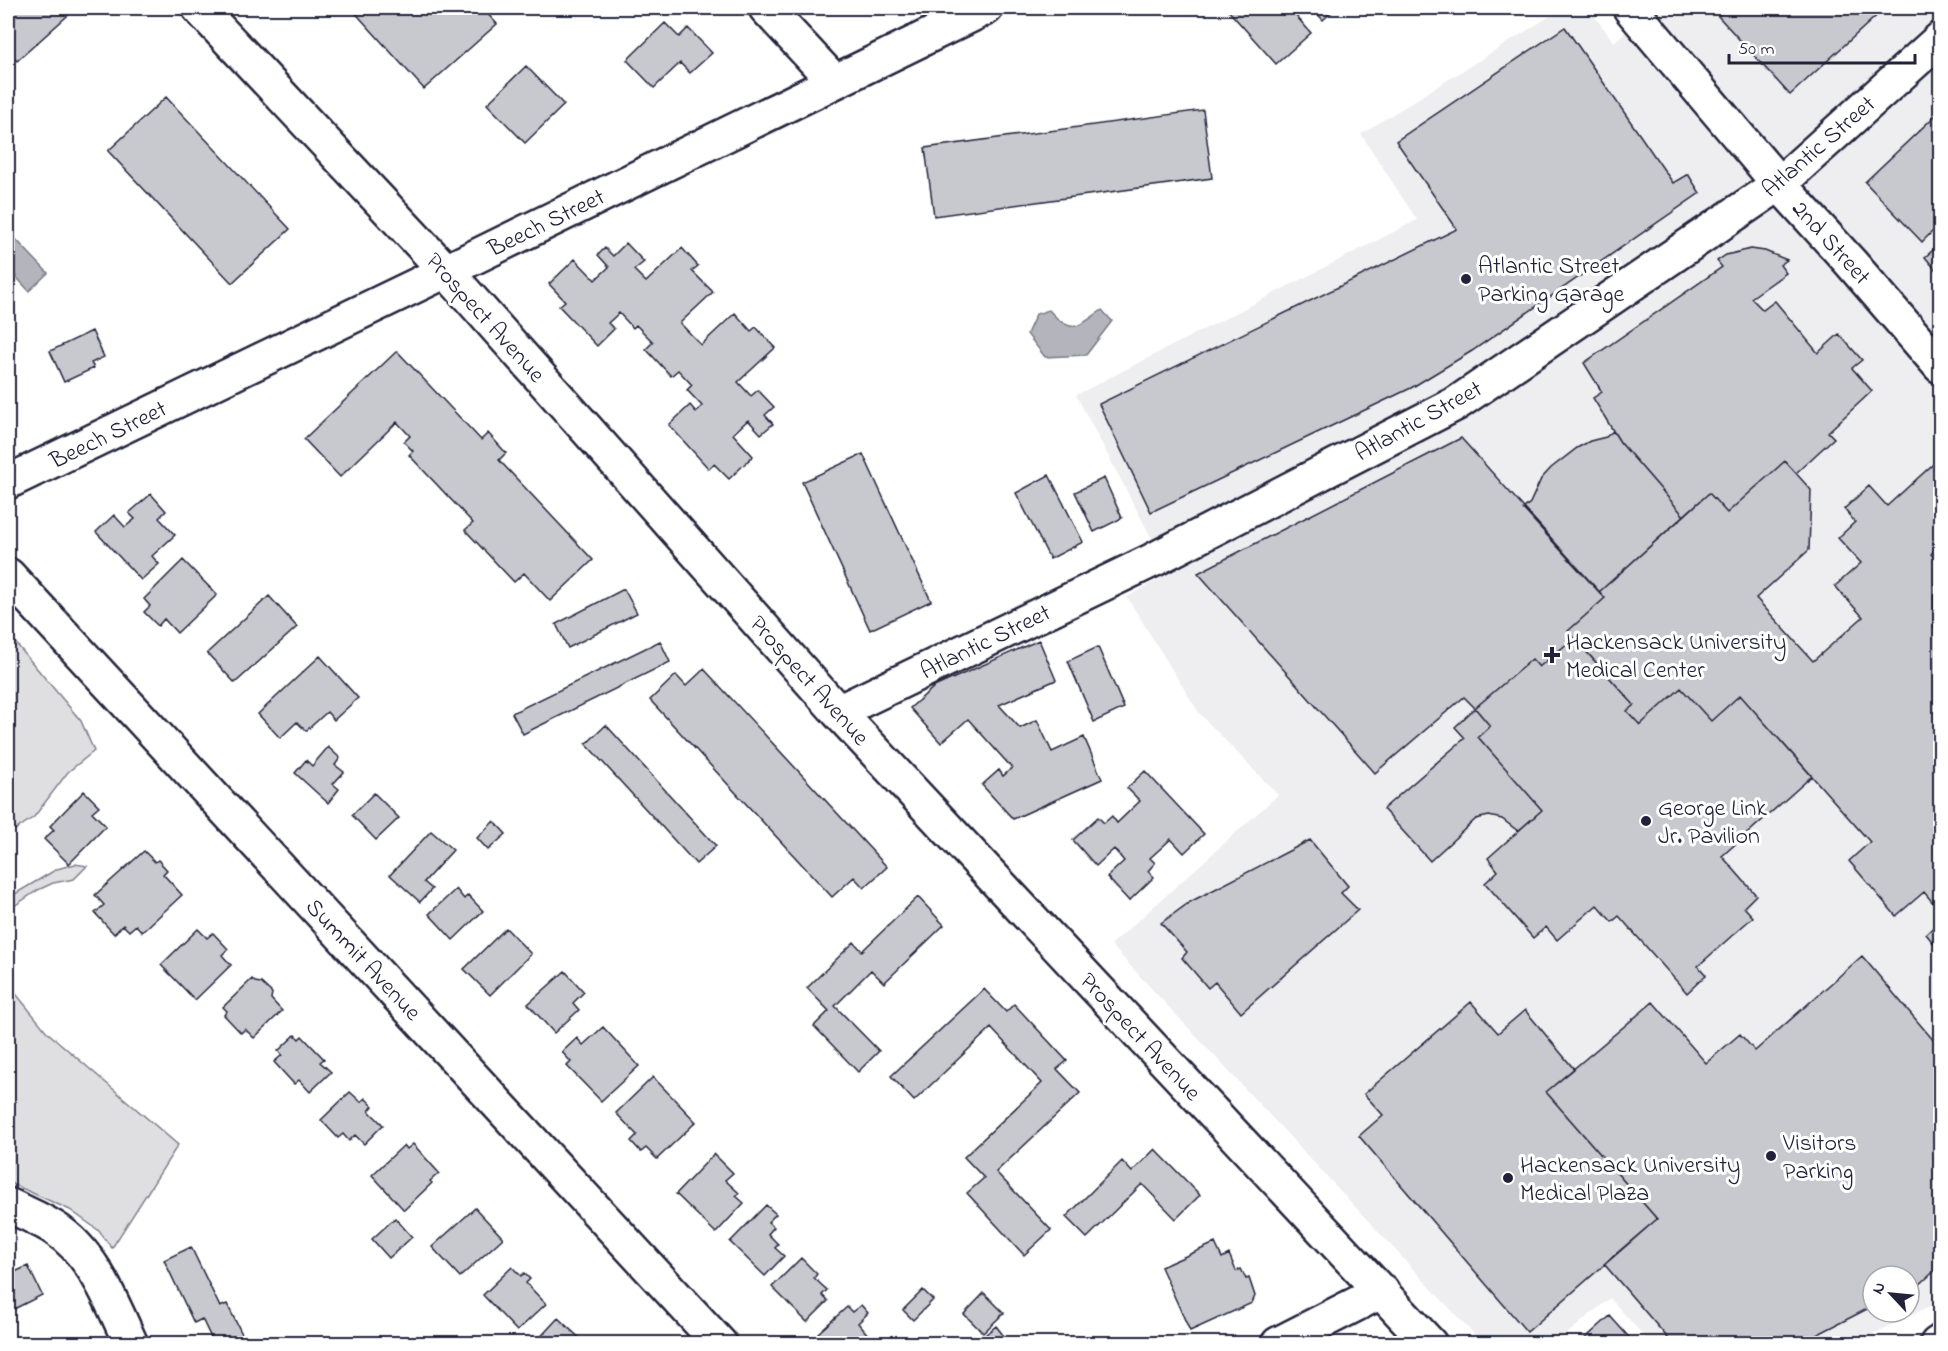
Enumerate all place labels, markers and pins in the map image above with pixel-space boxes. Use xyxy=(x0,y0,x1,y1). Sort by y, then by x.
place label: Atlantic Street Parking Garage xyxy=(1478,250,1625,313)
marker: Atlantic Street Parking Garage xyxy=(1459,272,1473,286)
place label: Hackensack University Medical Center xyxy=(1566,626,1786,689)
marker: Hackensack University Medical Center xyxy=(1543,646,1561,664)
place label: George Link Jr. Pavilion xyxy=(1658,792,1767,855)
marker: George Link Jr. Pavilion xyxy=(1639,814,1653,828)
place label: Visitors Parking xyxy=(1782,1127,1857,1190)
place label: Hackensack University Medical Plaza xyxy=(1520,1149,1740,1212)
marker: Visitors Parking xyxy=(1764,1149,1778,1163)
marker: Hackensack University Medical Plaza xyxy=(1501,1171,1515,1185)

